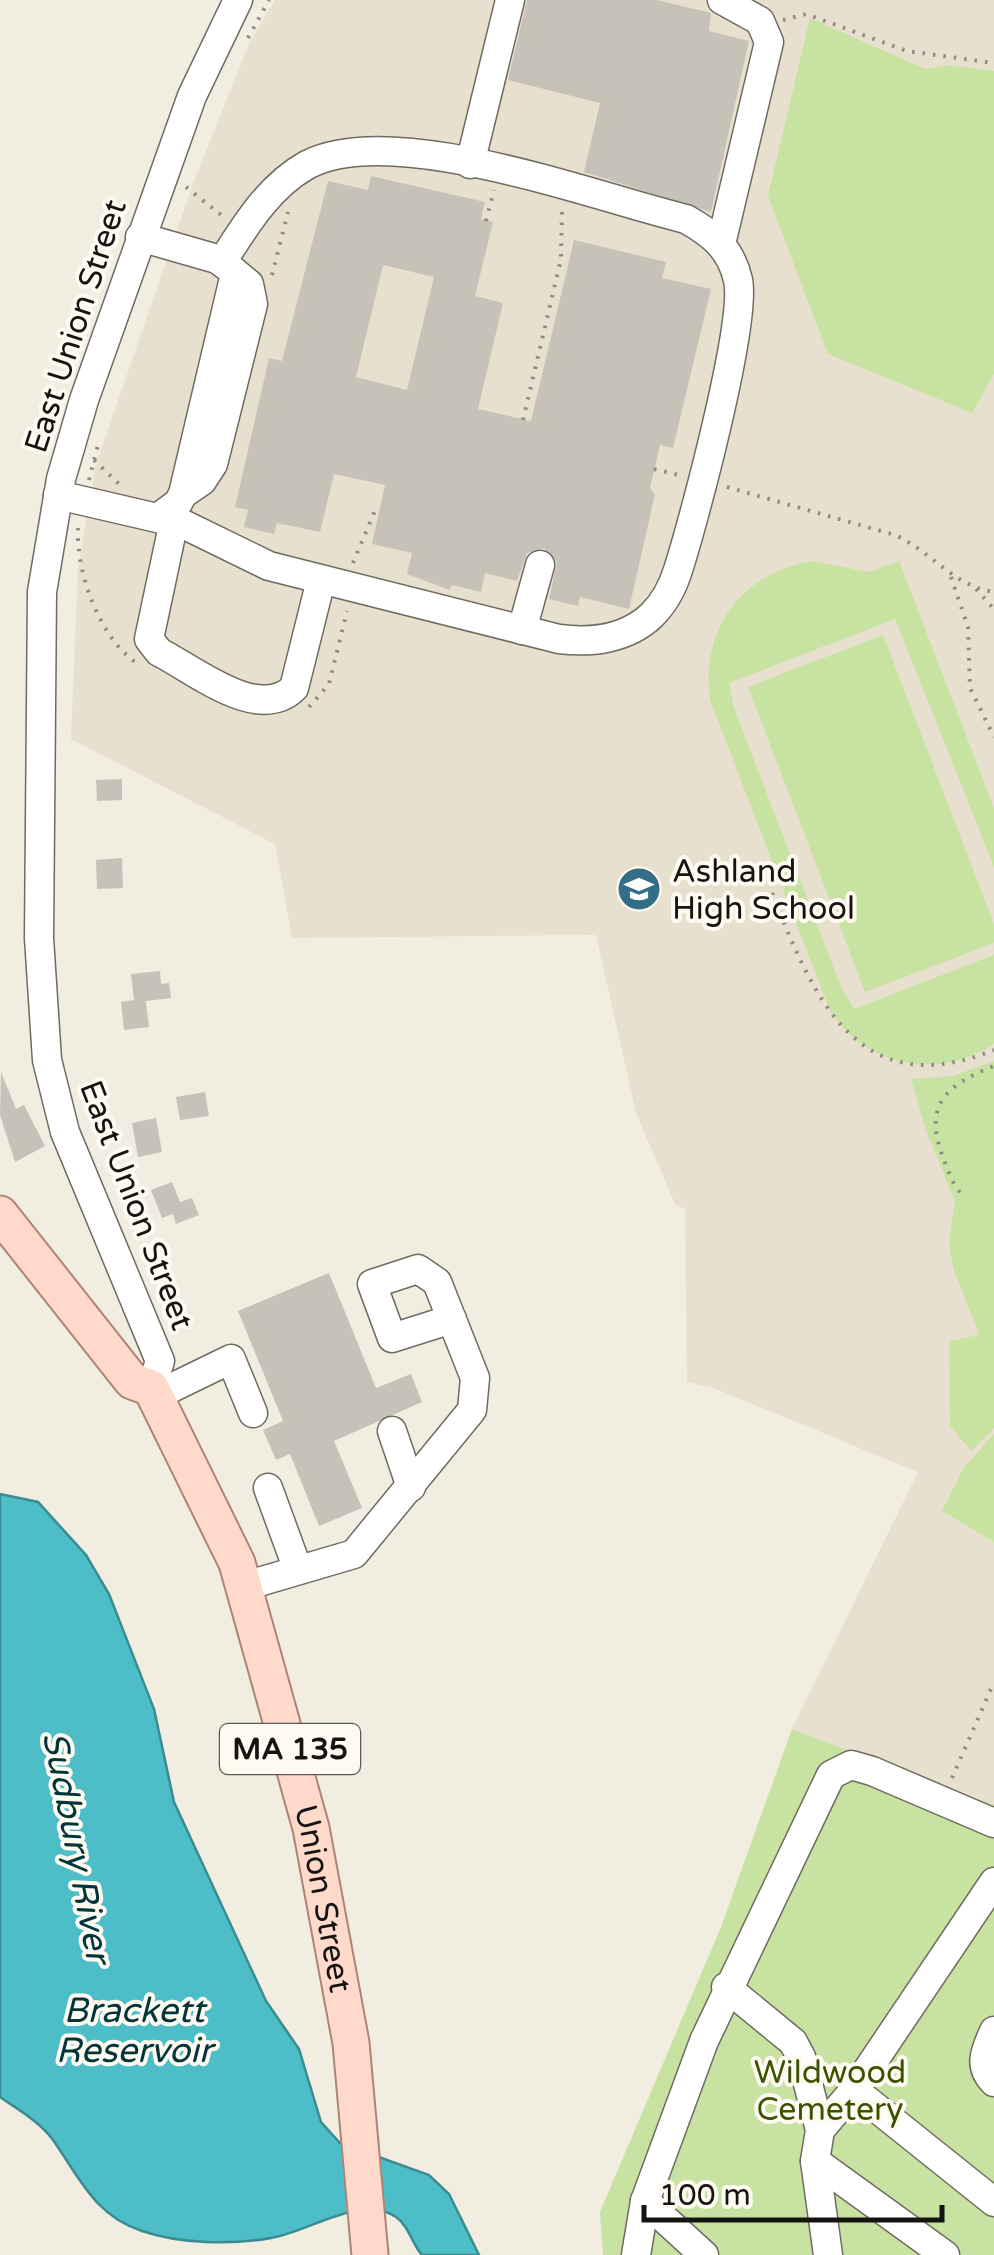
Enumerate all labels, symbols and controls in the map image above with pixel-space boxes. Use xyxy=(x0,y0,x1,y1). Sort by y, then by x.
street label: East Union Street xyxy=(17,195,135,458)
place label: Ashland High School xyxy=(672,853,855,928)
school or university icon: Ashland High School xyxy=(616,866,662,912)
street label: East Union Street xyxy=(71,1075,201,1335)
road number: MA 135 xyxy=(220,1724,360,1774)
water label: Sudbury River xyxy=(33,1728,120,1971)
street label: Union Street xyxy=(285,1801,359,1996)
water label: Brackett Reservoir xyxy=(56,1990,217,2072)
park label: Wildwood Cemetery xyxy=(754,2054,906,2129)
scale bar xyxy=(644,2160,942,2222)
text: 100 m xyxy=(659,2177,751,2214)

